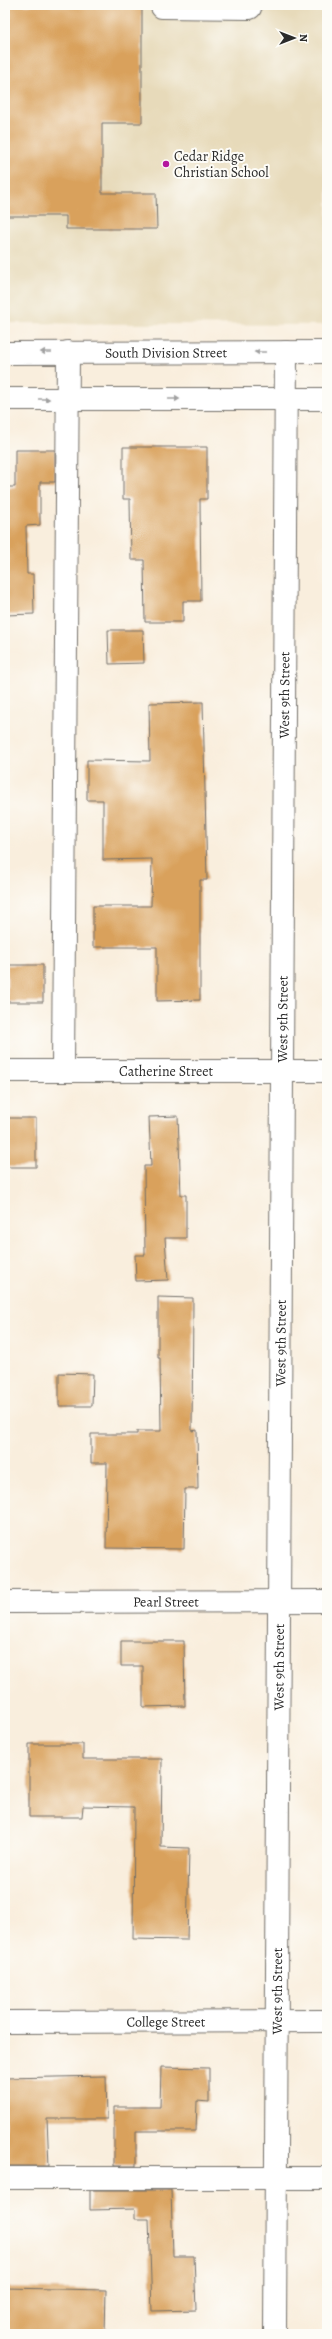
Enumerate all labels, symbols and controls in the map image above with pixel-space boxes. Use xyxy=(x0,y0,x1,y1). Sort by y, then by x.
north arrow xyxy=(274,18,314,58)
text: N xyxy=(296,34,311,42)
place label: Cedar Ridge Christian School xyxy=(174,147,269,182)
marker: Cedar Ridge Christian School xyxy=(161,159,171,169)
street label: South Division Street xyxy=(105,343,227,363)
one-way arrow xyxy=(39,349,52,355)
one-way arrow xyxy=(253,349,266,355)
one-way arrow xyxy=(38,396,51,402)
one-way arrow xyxy=(168,396,181,402)
street label: West 9th Street xyxy=(275,651,294,740)
street label: West 9th Street xyxy=(273,975,293,1064)
street label: Catherine Street xyxy=(119,1062,213,1081)
street label: West 9th Street xyxy=(271,1299,291,1388)
street label: Pearl Street xyxy=(133,1592,199,1612)
street label: West 9th Street xyxy=(269,1623,289,1712)
street label: West 9th Street xyxy=(268,1947,287,2036)
street label: College Street xyxy=(126,2012,206,2032)

